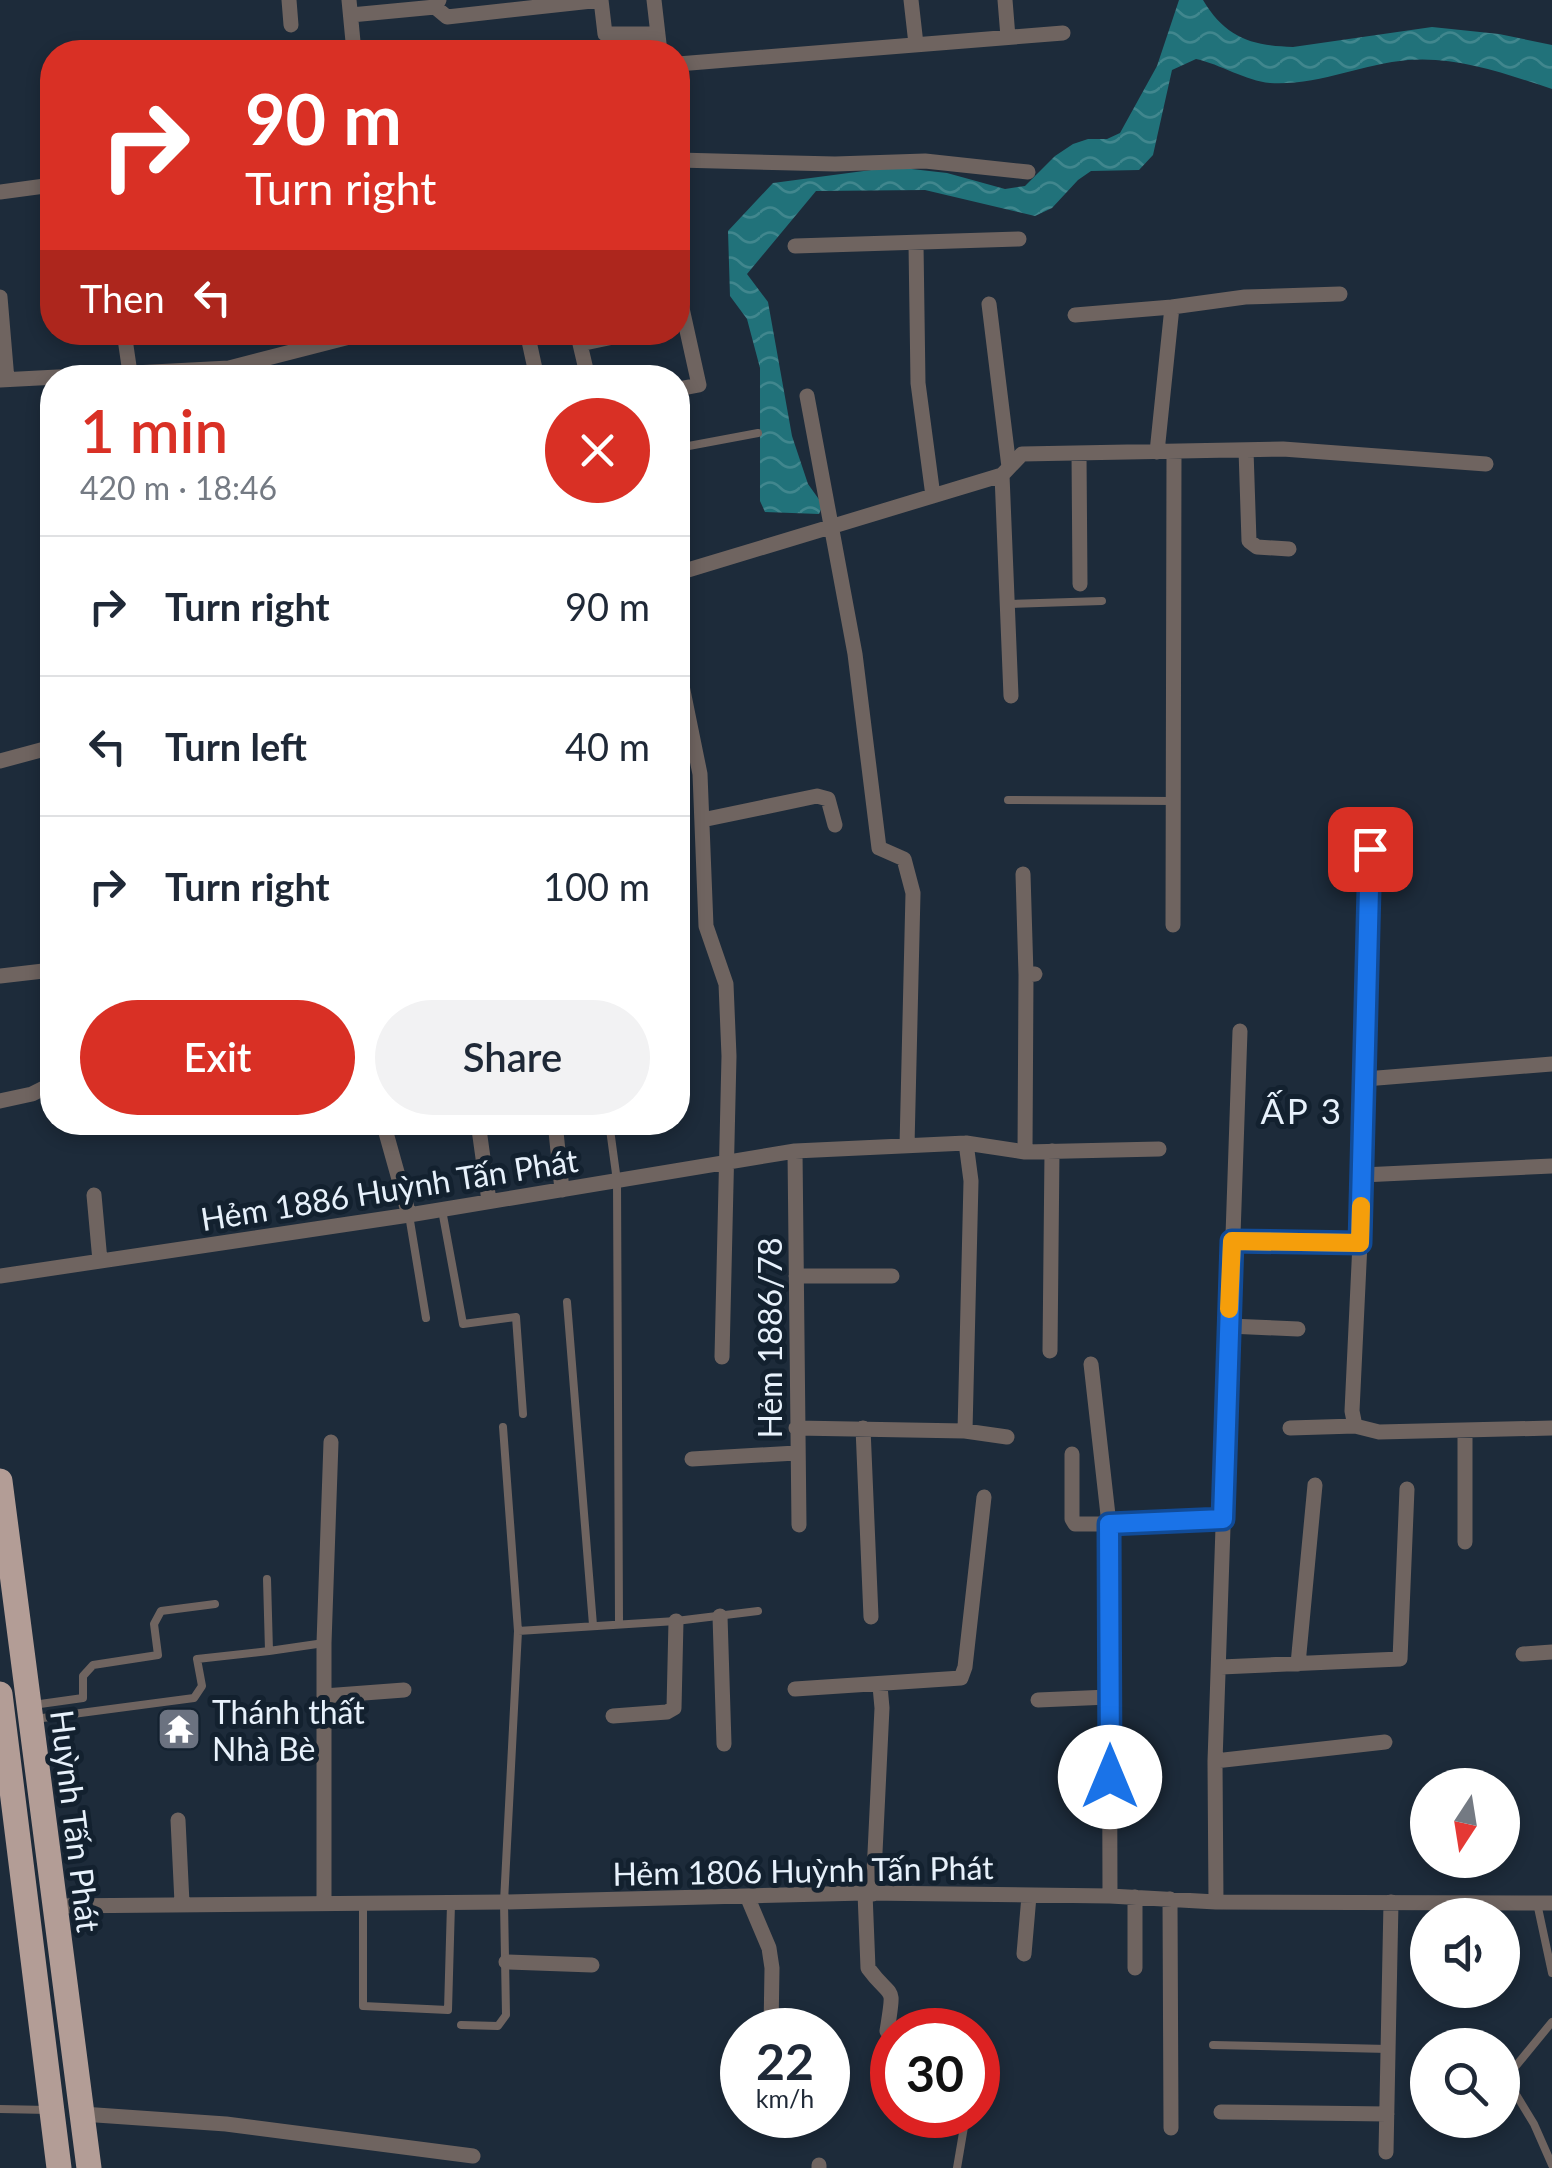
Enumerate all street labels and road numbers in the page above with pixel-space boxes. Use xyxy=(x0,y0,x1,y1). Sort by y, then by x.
street label: Hẻm 1886 Huỳnh Tấn Phát xyxy=(198,1140,581,1238)
street label: Hẻm 1886/78 xyxy=(750,1237,789,1439)
street label: Huỳnh Tấn Phát xyxy=(43,1708,109,1935)
street label: Hẻm 1806 Huỳnh Tấn Phát xyxy=(612,1847,994,1893)

